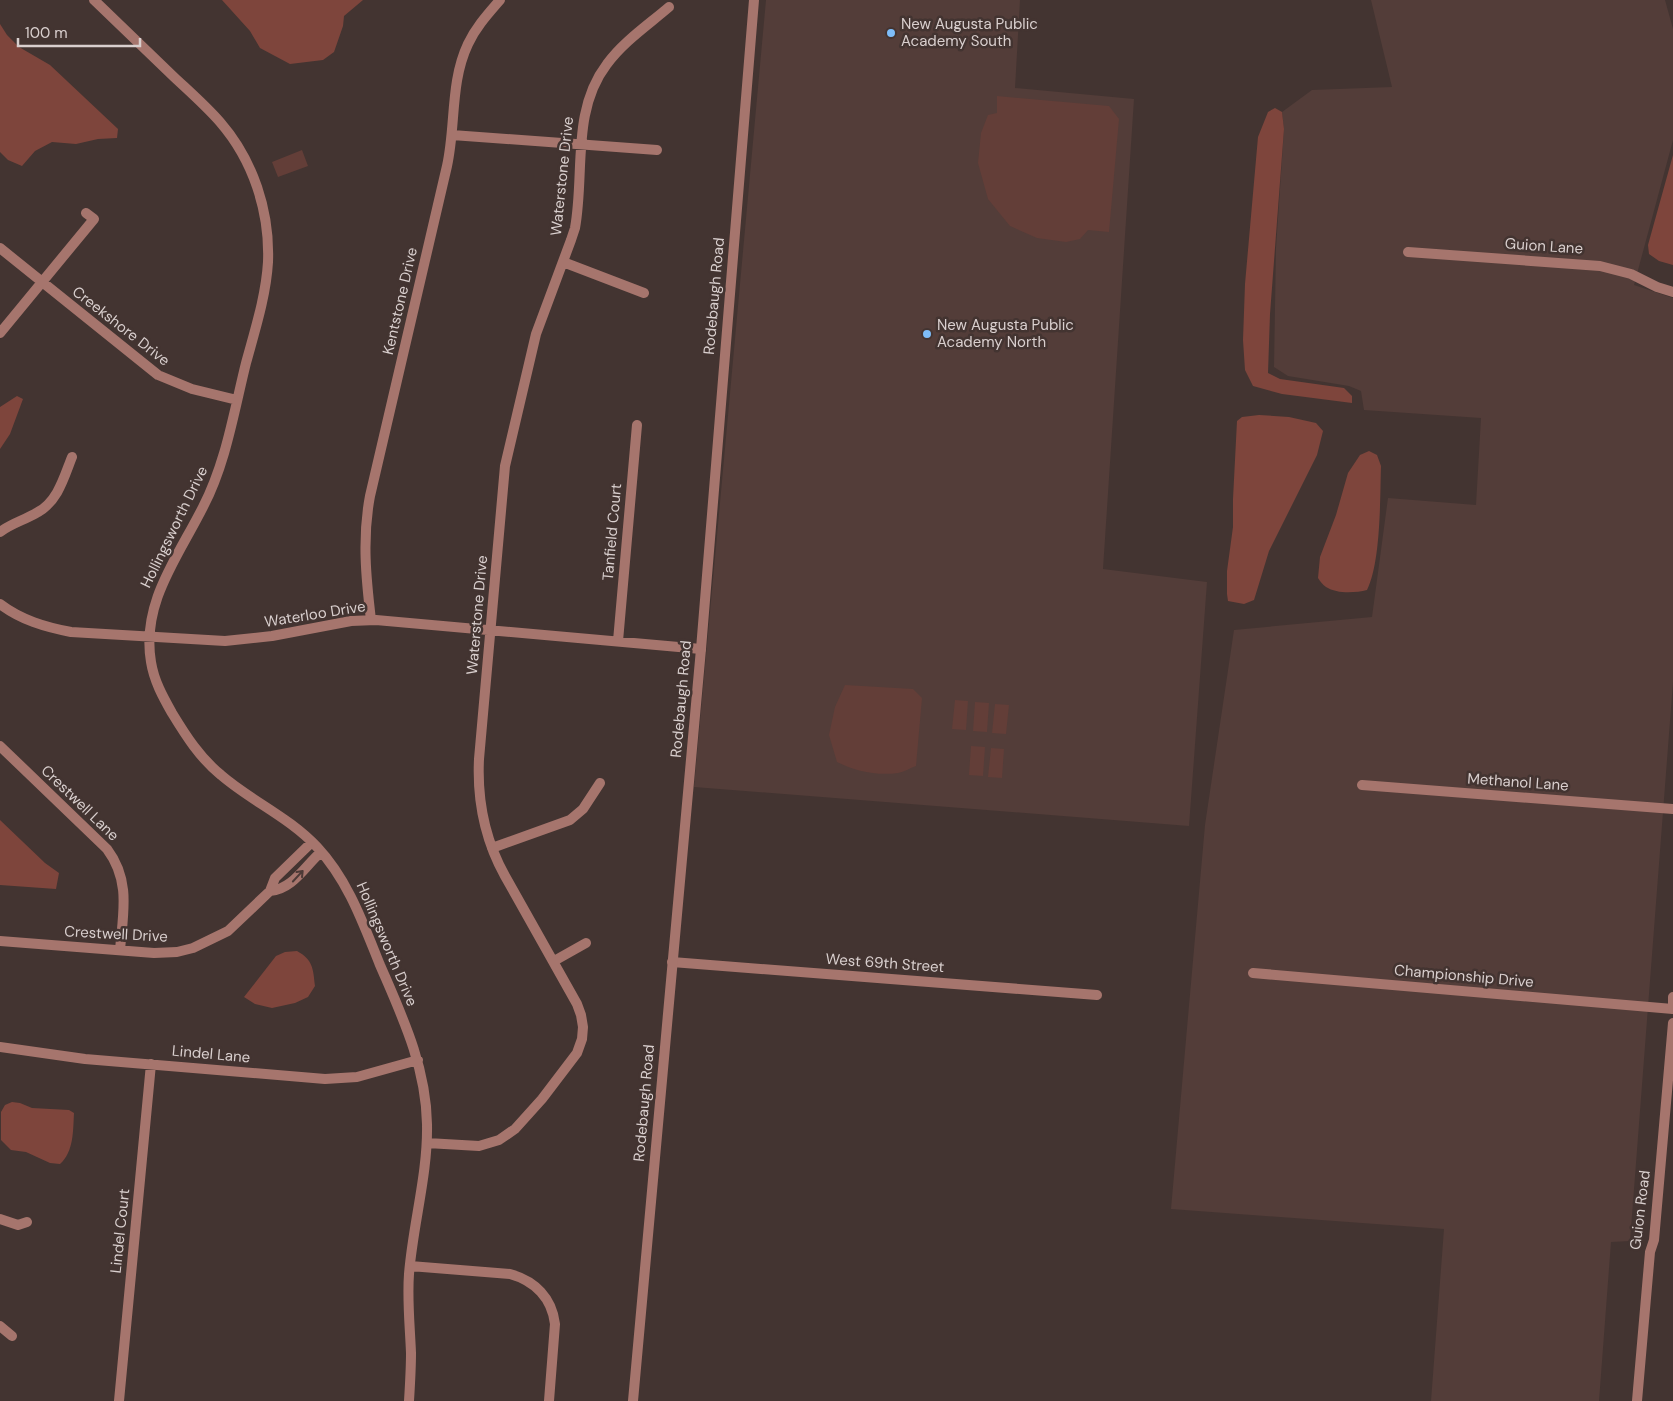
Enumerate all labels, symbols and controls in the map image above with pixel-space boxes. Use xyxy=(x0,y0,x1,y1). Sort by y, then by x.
place label: New Augusta Public Academy South xyxy=(901,14,1038,51)
scale bar xyxy=(18,15,140,47)
text: 100 m xyxy=(25,23,68,43)
marker: New Augusta Public Academy South xyxy=(885,27,897,39)
street label: Waterstone Drive xyxy=(546,115,578,237)
street label: Guion Lane xyxy=(1504,233,1584,259)
street label: Rodebaugh Road xyxy=(699,237,729,355)
street label: Kentstone Drive xyxy=(378,245,422,357)
street label: Creekshore Drive xyxy=(68,282,174,370)
place label: New Augusta Public Academy North xyxy=(937,315,1074,352)
marker: New Augusta Public Academy North xyxy=(921,328,933,340)
street label: Hollingsworth Drive xyxy=(136,463,212,591)
street label: Tanfield Court xyxy=(598,482,626,581)
street label: Waterstone Drive xyxy=(462,554,492,676)
street label: Waterloo Drive xyxy=(263,596,367,632)
street label: Rodebaugh Road xyxy=(666,640,696,758)
street label: Crestwell Lane xyxy=(37,761,123,845)
street label: Methanol Lane xyxy=(1467,768,1569,796)
one-way arrow xyxy=(292,869,304,882)
street label: Hollingsworth Drive xyxy=(352,879,422,1009)
street label: Crestwell Drive xyxy=(64,921,168,947)
street label: West 69th Street xyxy=(825,949,945,977)
street label: Championship Drive xyxy=(1393,960,1535,992)
street label: Lindel Lane xyxy=(171,1041,251,1067)
street label: Rodebaugh Road xyxy=(629,1044,659,1162)
street label: Guion Road xyxy=(1625,1169,1655,1251)
street label: Lindel Court xyxy=(106,1188,134,1274)

